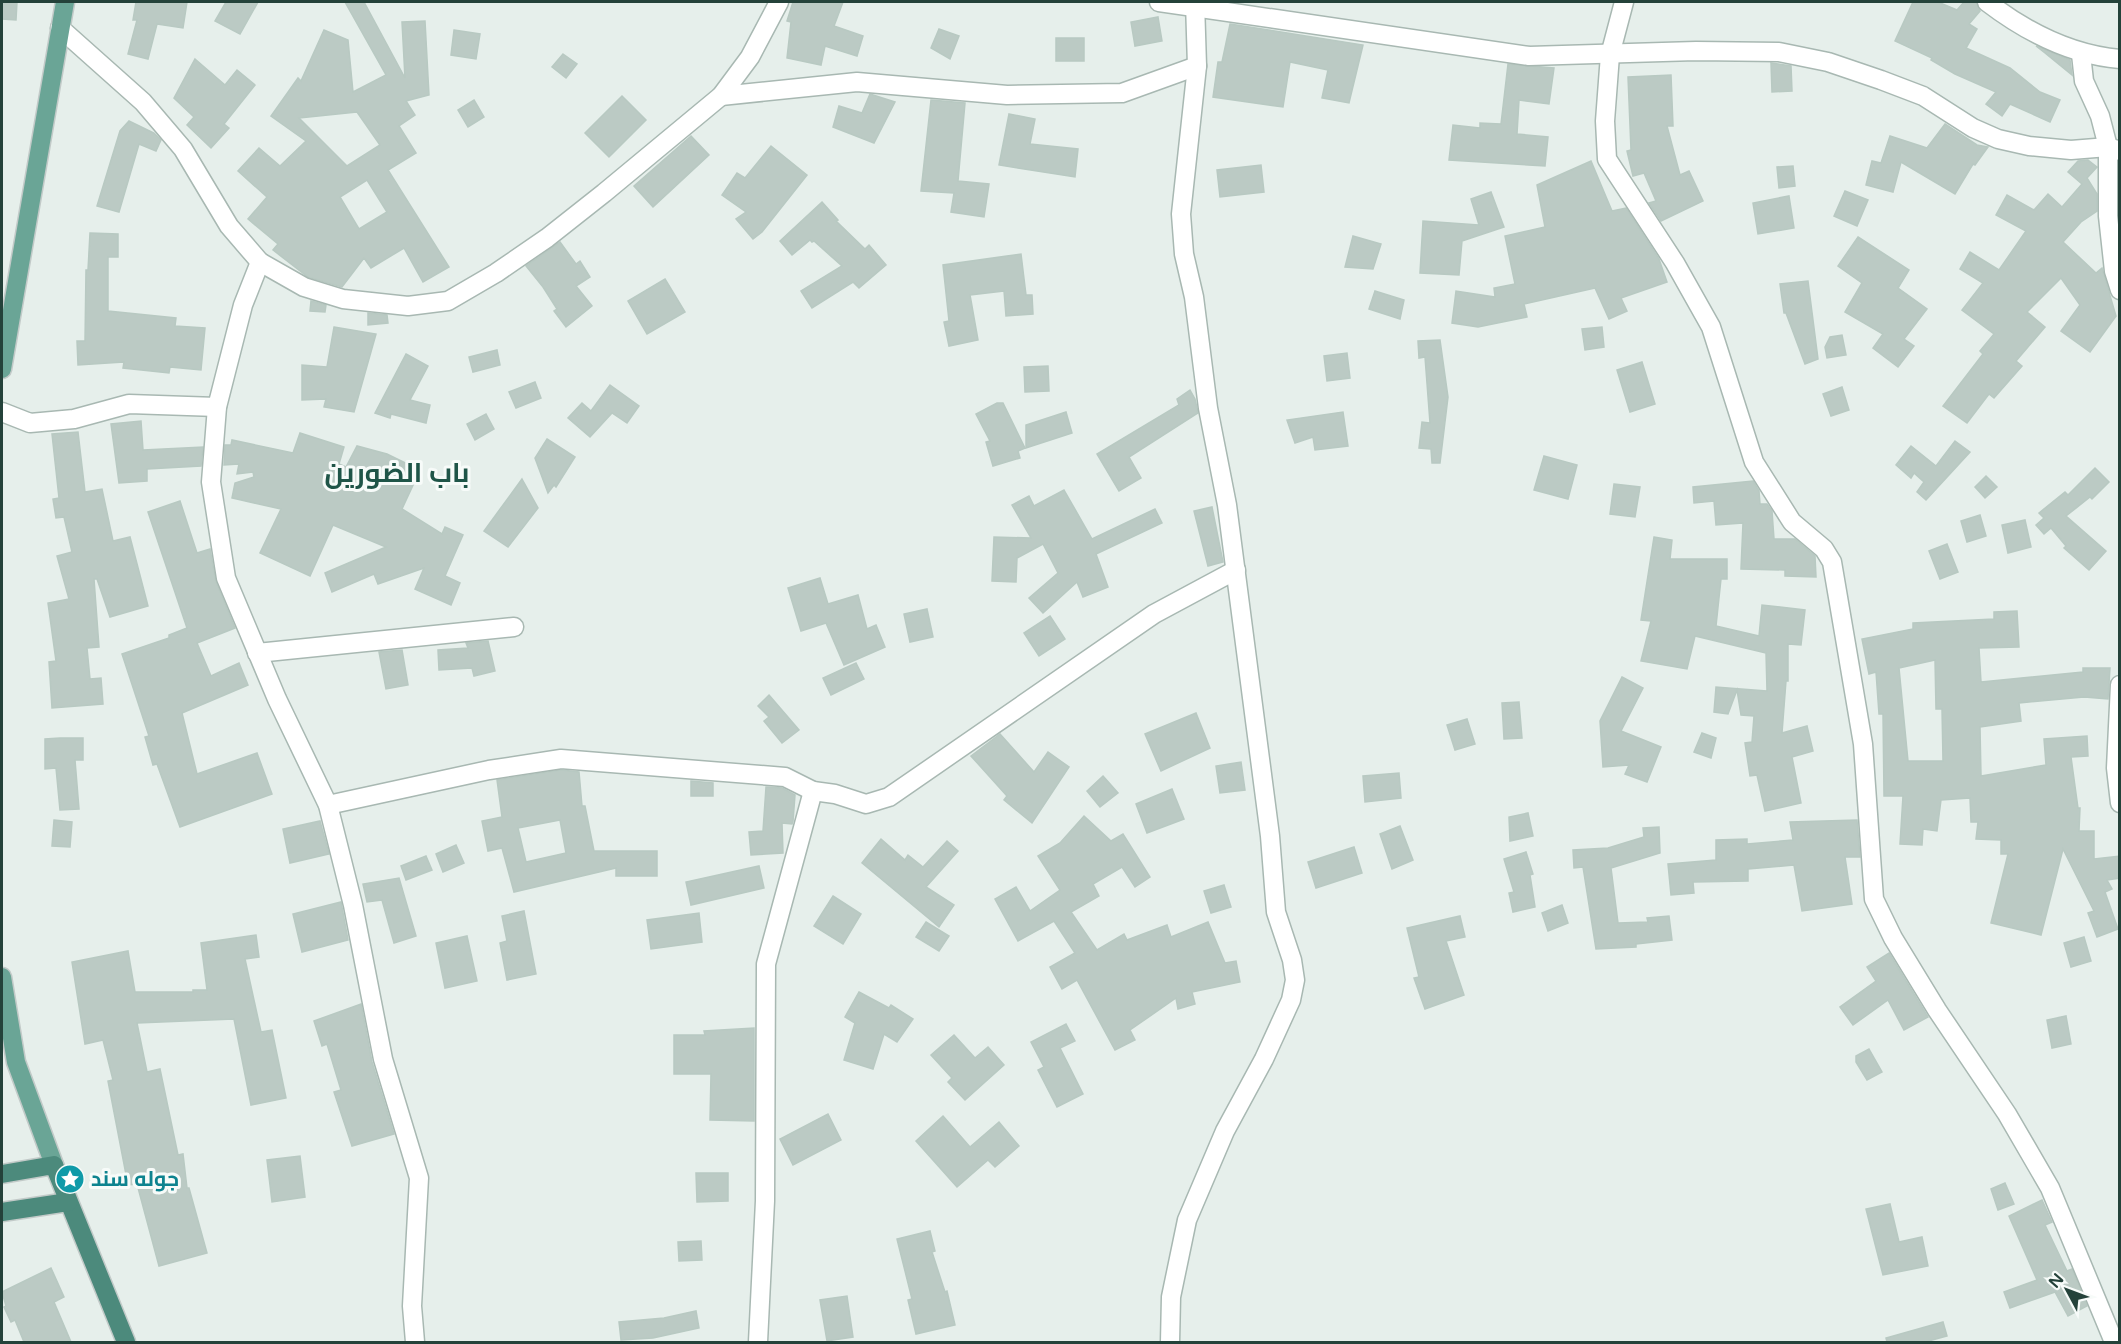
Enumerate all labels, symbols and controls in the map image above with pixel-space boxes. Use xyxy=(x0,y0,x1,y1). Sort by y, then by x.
district label: باب الضورين xyxy=(325,457,469,490)
place icon: جوله سند xyxy=(54,1163,86,1195)
place label: جوله سند xyxy=(91,1167,179,1192)
north arrow xyxy=(2037,1260,2097,1320)
text: N xyxy=(2045,1269,2068,1292)

